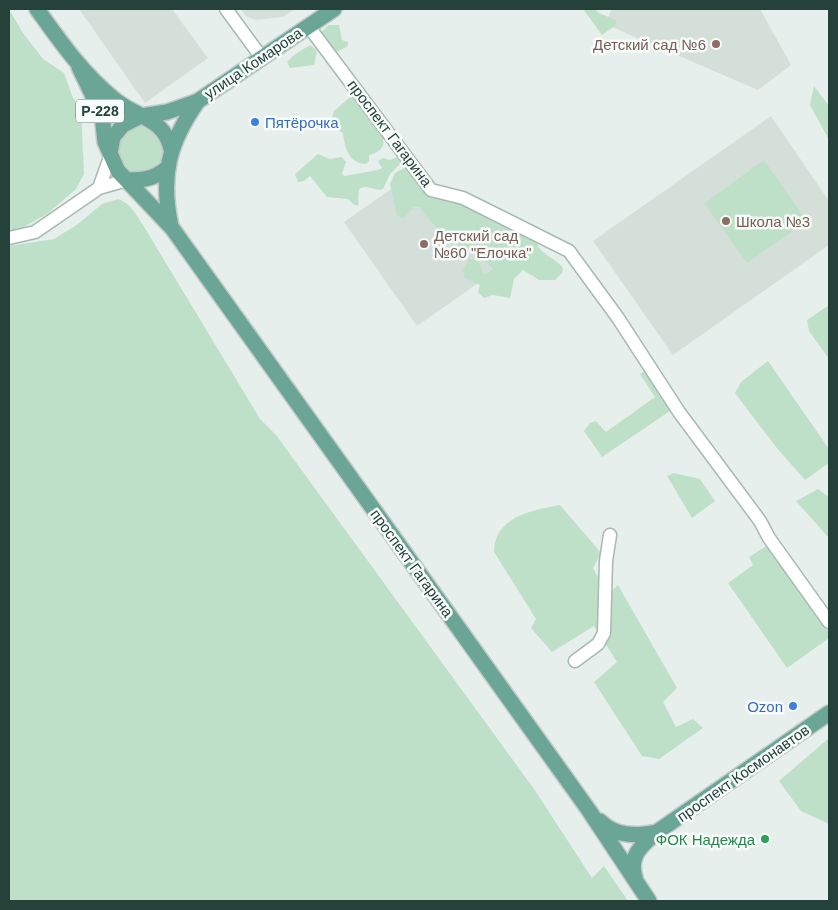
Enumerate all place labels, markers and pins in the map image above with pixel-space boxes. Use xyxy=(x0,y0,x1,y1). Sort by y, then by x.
place label: Детский сад №6 xyxy=(593,36,706,53)
marker: Детский сад №6 xyxy=(710,38,722,50)
place label: Пятёрочка xyxy=(265,114,339,131)
marker: Пятёрочка xyxy=(249,116,261,128)
place label: Школа №3 xyxy=(736,213,810,230)
marker: Школа №3 xyxy=(720,215,732,227)
place label: Детский сад №60 "Елочка" xyxy=(434,227,532,261)
marker: Детский сад №60 "Елочка" xyxy=(418,238,430,250)
place label: Ozon xyxy=(747,698,783,715)
marker: Ozon xyxy=(787,700,799,712)
place label: ФОК Надежда xyxy=(656,831,756,848)
marker: ФОК Надежда xyxy=(759,833,771,845)

